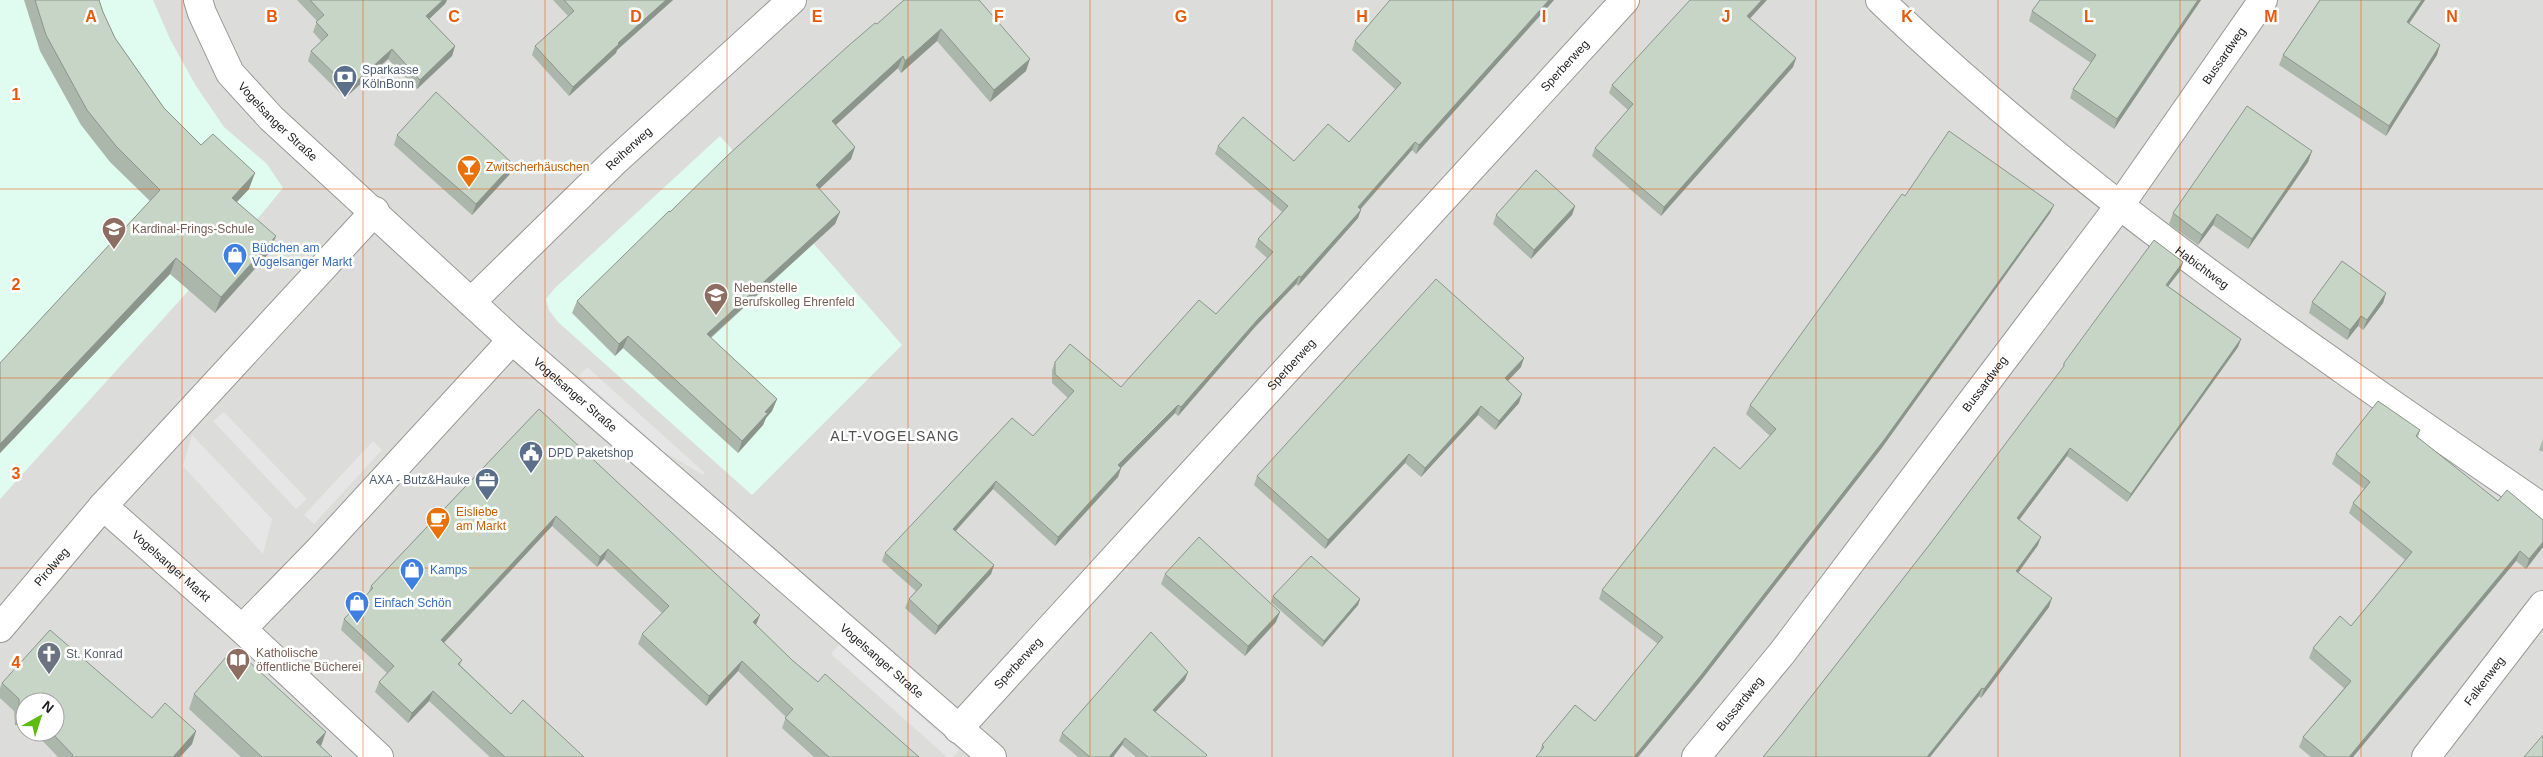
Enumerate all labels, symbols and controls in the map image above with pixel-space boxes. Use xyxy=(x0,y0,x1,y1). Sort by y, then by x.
text: A xyxy=(85,8,97,25)
text: B xyxy=(266,8,278,25)
text: C xyxy=(448,8,460,25)
text: D xyxy=(630,8,642,25)
text: E xyxy=(812,8,823,25)
text: F xyxy=(994,8,1004,25)
text: G xyxy=(1175,8,1187,25)
text: H xyxy=(1356,8,1368,25)
text: I xyxy=(1542,8,1546,25)
text: J xyxy=(1722,8,1730,25)
text: K xyxy=(1901,8,1913,25)
text: L xyxy=(2084,8,2094,25)
text: M xyxy=(2264,8,2278,25)
text: N xyxy=(2446,8,2458,25)
street label: Bussardweg xyxy=(2199,25,2249,87)
street label: Sperberweg xyxy=(1538,37,1592,94)
place label: Sparkasse KölnBonn xyxy=(362,63,419,91)
bank icon: Sparkasse KölnBonn xyxy=(332,64,358,98)
street label: Vogelsanger Straße xyxy=(235,79,320,164)
text: 1 xyxy=(12,86,21,103)
street label: Reiherweg xyxy=(603,124,655,173)
bar icon: Zwitscherhäuschen xyxy=(456,154,482,188)
place label: Zwitscherhäuschen xyxy=(486,160,589,174)
school or university icon: Kardinal-Frings-Schule xyxy=(101,216,127,250)
place label: Kardinal-Frings-Schule xyxy=(132,222,254,236)
place label: Büdchen am Vogelsanger Markt xyxy=(252,241,353,269)
shop icon: Büdchen am Vogelsanger Markt xyxy=(222,242,248,276)
street label: Habichtweg xyxy=(2173,243,2231,292)
text: 2 xyxy=(12,276,21,293)
place label: Nebenstelle Berufskolleg Ehrenfeld xyxy=(734,281,855,309)
school or university icon: Nebenstelle Berufskolleg Ehrenfeld xyxy=(703,282,729,316)
street label: Sperberweg xyxy=(1264,336,1319,393)
street label: Bussardweg xyxy=(1959,353,2010,415)
street label: Vogelsanger Straße xyxy=(530,355,620,435)
district label: ALT-VOGELSANG xyxy=(830,428,960,444)
public building icon: DPD Paketshop xyxy=(518,440,544,474)
place label: DPD Paketshop xyxy=(548,446,634,460)
text: 3 xyxy=(12,465,21,482)
office icon: AXA - Butz&Hauke xyxy=(474,467,500,501)
place label: AXA - Butz&Hauke xyxy=(369,473,470,487)
place label: Eisliebe am Markt xyxy=(456,505,507,533)
cafe icon: Eisliebe am Markt xyxy=(425,506,451,540)
street label: Vogelsanger Markt xyxy=(129,528,214,605)
street label: Pirolweg xyxy=(31,545,72,589)
shop icon: Kamps xyxy=(399,557,425,591)
place label: Kamps xyxy=(430,563,467,577)
shop icon: Einfach Schön xyxy=(344,590,370,624)
place label: Einfach Schön xyxy=(374,596,451,610)
street label: Vogelsanger Straße xyxy=(837,621,927,701)
street label: Sperberweg xyxy=(991,635,1045,692)
church icon: St. Konrad xyxy=(36,641,62,675)
place label: Katholische öffentliche Bücherei xyxy=(256,646,361,674)
place label: St. Konrad xyxy=(66,647,123,661)
library icon: Katholische öffentliche Bücherei xyxy=(225,647,251,681)
text: 4 xyxy=(12,654,21,671)
street label: Falkenweg xyxy=(2461,654,2508,708)
street label: Bussardweg xyxy=(1714,674,1766,734)
north arrow xyxy=(15,692,65,742)
text: N xyxy=(39,697,57,716)

